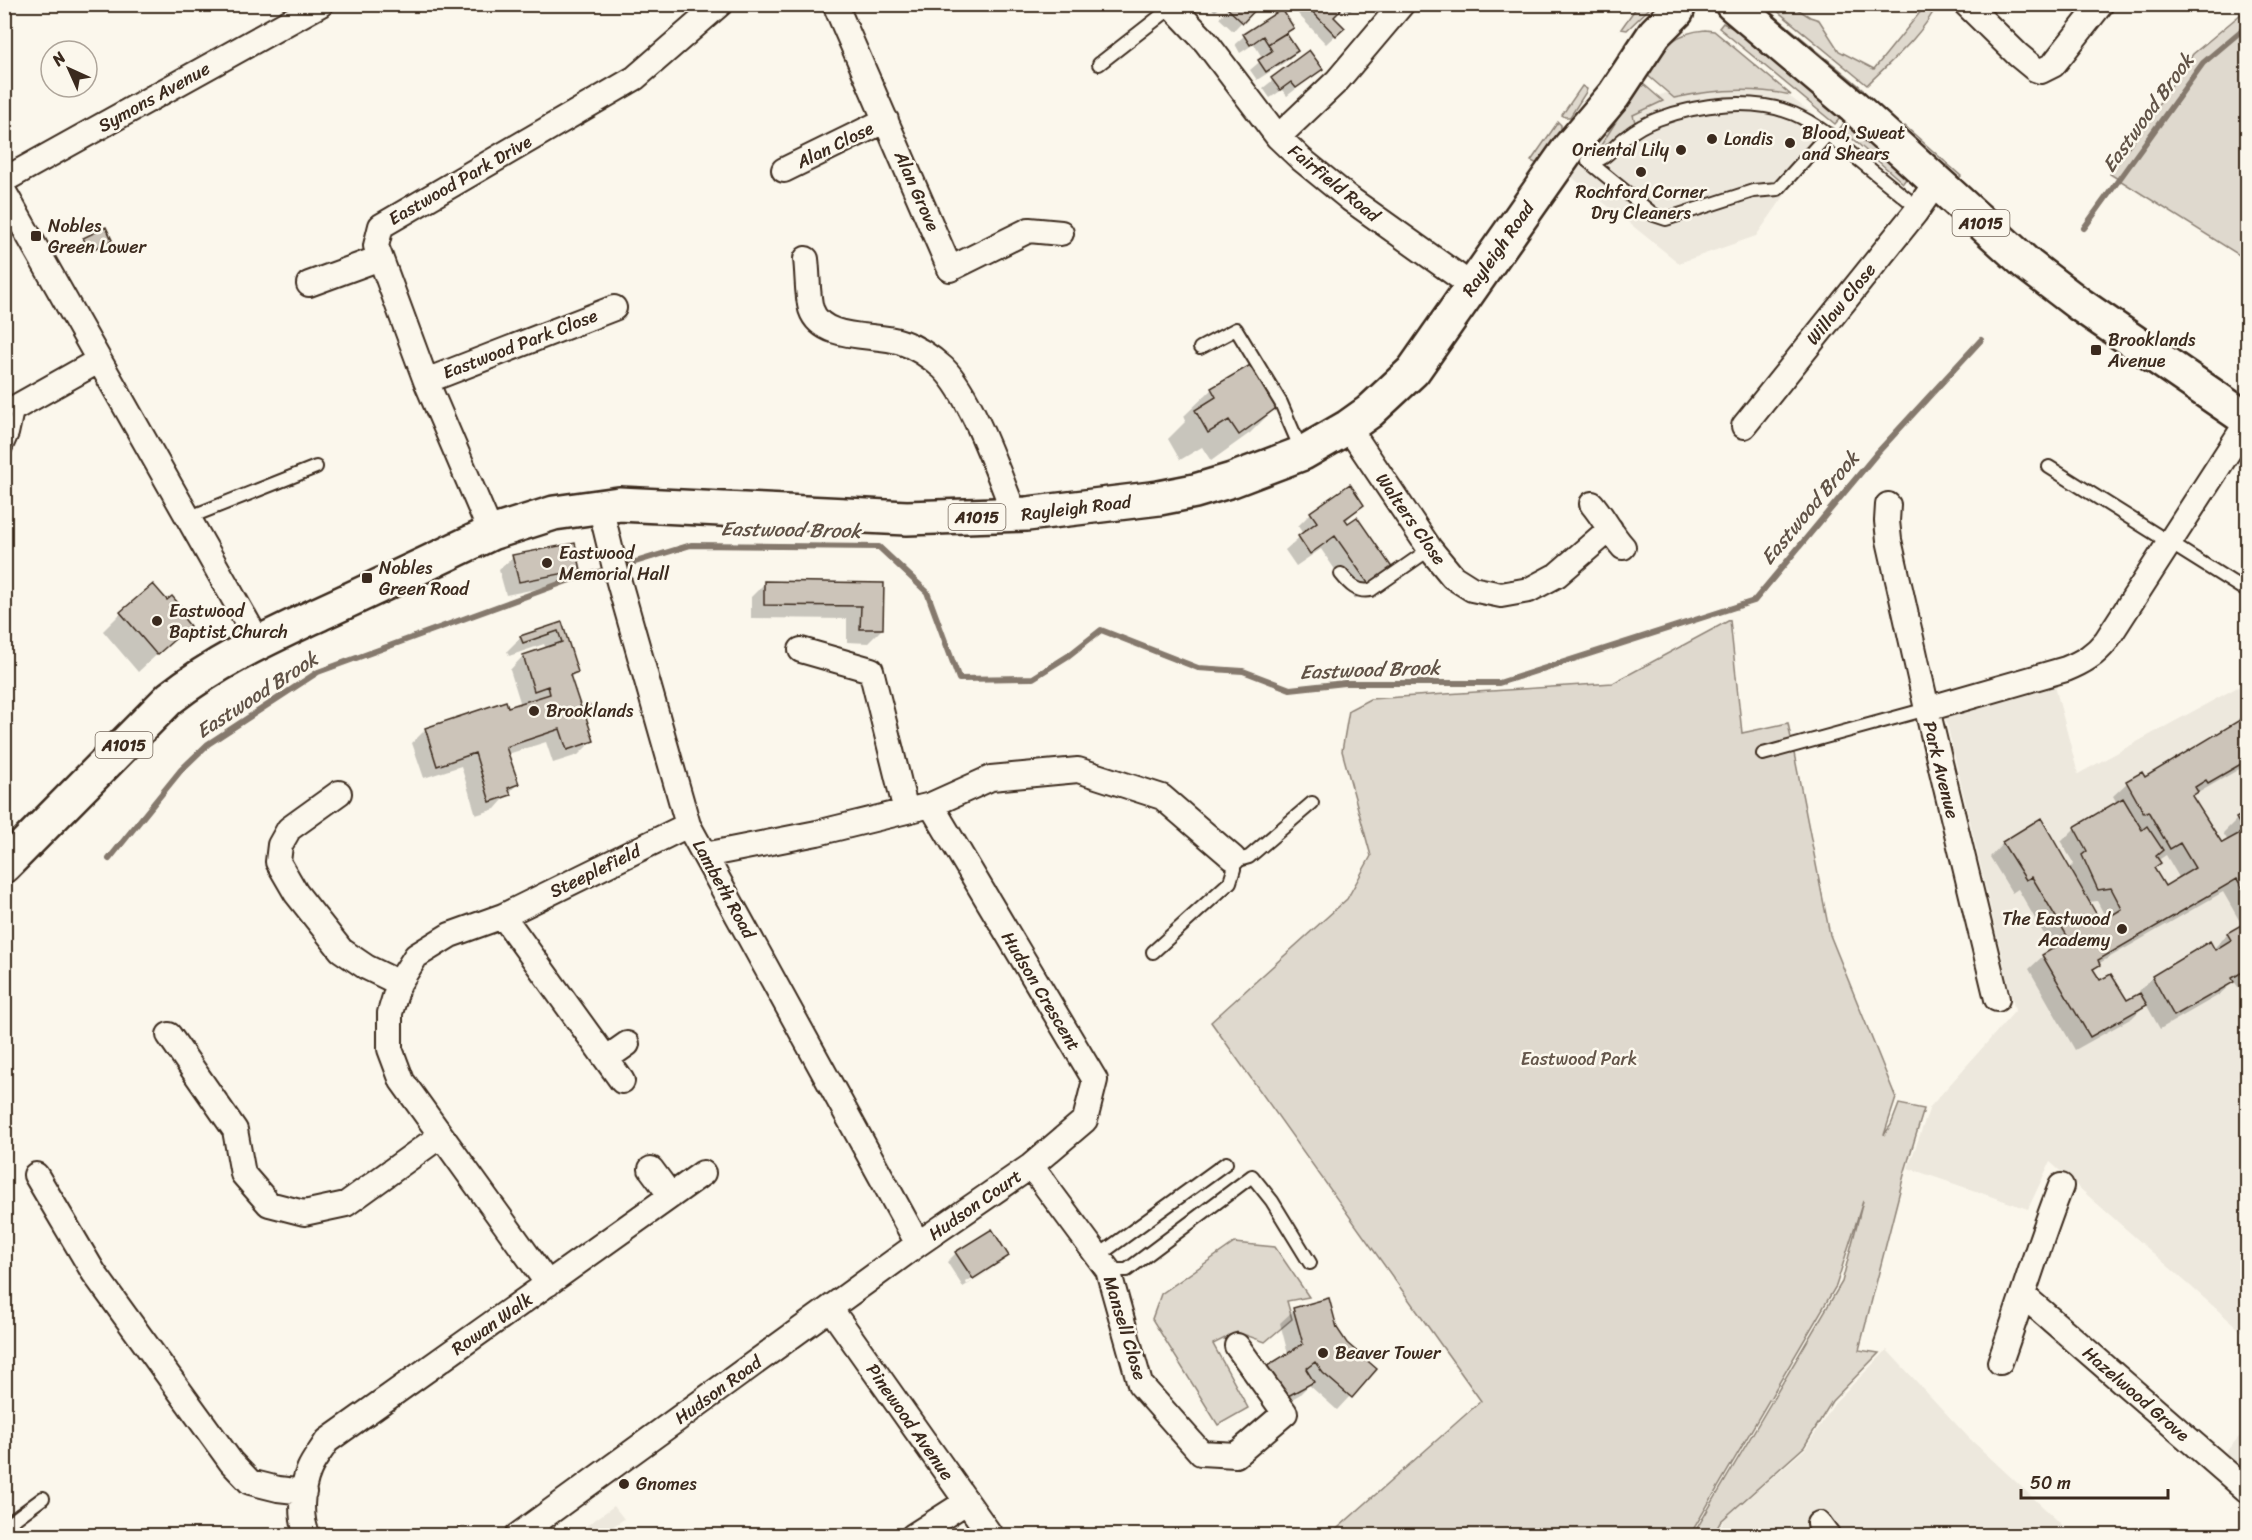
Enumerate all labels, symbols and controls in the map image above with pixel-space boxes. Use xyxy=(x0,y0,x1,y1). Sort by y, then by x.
north arrow xyxy=(39,39,99,99)
text: N xyxy=(44,44,74,74)
water label: Eastwood Brook xyxy=(2093,45,2204,180)
street label: Symons Avenue xyxy=(92,53,216,141)
street label: Alan Close xyxy=(790,112,880,178)
place label: Blood, Sweat and Shears xyxy=(1802,117,1905,170)
place label: Londis xyxy=(1724,123,1774,155)
street label: Eastwood Park Drive xyxy=(382,126,538,234)
marker: Londis xyxy=(1705,132,1719,146)
place label: Oriental Lily xyxy=(1572,134,1670,166)
street label: Fairfield Road xyxy=(1281,136,1388,231)
marker: Blood, Sweat and Shears xyxy=(1783,136,1797,150)
marker: Oriental Lily xyxy=(1674,143,1688,157)
street label: Alan Grove xyxy=(885,145,949,237)
marker: Rochford Corner Dry Cleaners xyxy=(1634,165,1648,179)
place label: Rochford Corner Dry Cleaners xyxy=(1576,176,1708,229)
street label: Rayleigh Road xyxy=(1453,193,1544,303)
place label: Nobles Green Lower xyxy=(48,210,147,263)
road number: A1015 xyxy=(1952,210,2010,236)
marker: Nobles Green Lower xyxy=(29,229,43,243)
street label: Willow Close xyxy=(1798,256,1884,352)
street label: Eastwood Park Close xyxy=(438,300,603,388)
place label: Brooklands Avenue xyxy=(2107,324,2196,377)
marker: Brooklands Avenue xyxy=(2089,343,2103,357)
water label: Eastwood Brook xyxy=(1751,442,1869,573)
street label: Walters Close xyxy=(1367,466,1455,572)
street label: Rayleigh Road xyxy=(1019,485,1134,531)
road number: A1015 xyxy=(948,504,1006,530)
water label: Eastwood Brook xyxy=(720,511,863,549)
place label: Eastwood Memorial Hall xyxy=(559,537,670,590)
place label: Nobles Green Road xyxy=(379,552,470,605)
marker: Eastwood Memorial Hall xyxy=(540,556,554,570)
marker: Nobles Green Road xyxy=(360,571,374,585)
place label: Eastwood Baptist Church xyxy=(169,595,288,648)
marker: Eastwood Baptist Church xyxy=(150,614,164,628)
water label: Eastwood Brook xyxy=(189,641,327,748)
water label: Eastwood Brook xyxy=(1299,650,1442,690)
place label: Brooklands xyxy=(546,695,634,727)
marker: Brooklands xyxy=(527,704,541,718)
street label: Park Avenue xyxy=(1913,718,1969,822)
road number: A1015 xyxy=(96,732,152,758)
street label: Lambeth Road xyxy=(683,833,765,946)
street label: Steeplefield xyxy=(544,834,647,907)
place label: The Eastwood Academy xyxy=(2002,903,2112,956)
marker: The Eastwood Academy xyxy=(2115,922,2129,936)
street label: Hudson Crescent xyxy=(992,925,1090,1057)
park label: Eastwood Park xyxy=(1521,1043,1637,1075)
street label: Hudson Court xyxy=(921,1161,1029,1249)
street label: Mansell Close xyxy=(1094,1272,1156,1384)
street label: Rowan Walk xyxy=(444,1284,540,1364)
place label: Beaver Tower xyxy=(1335,1337,1442,1369)
street label: Hazelwood Grove xyxy=(2075,1338,2197,1450)
street label: Hudson Road xyxy=(667,1346,770,1433)
marker: Beaver Tower xyxy=(1316,1346,1330,1360)
street label: Pinewood Avenue xyxy=(857,1356,963,1488)
scale bar xyxy=(2021,1462,2168,1500)
text: 50 m xyxy=(2030,1467,2071,1499)
place label: Gnomes xyxy=(636,1468,697,1500)
marker: Gnomes xyxy=(617,1477,631,1491)

